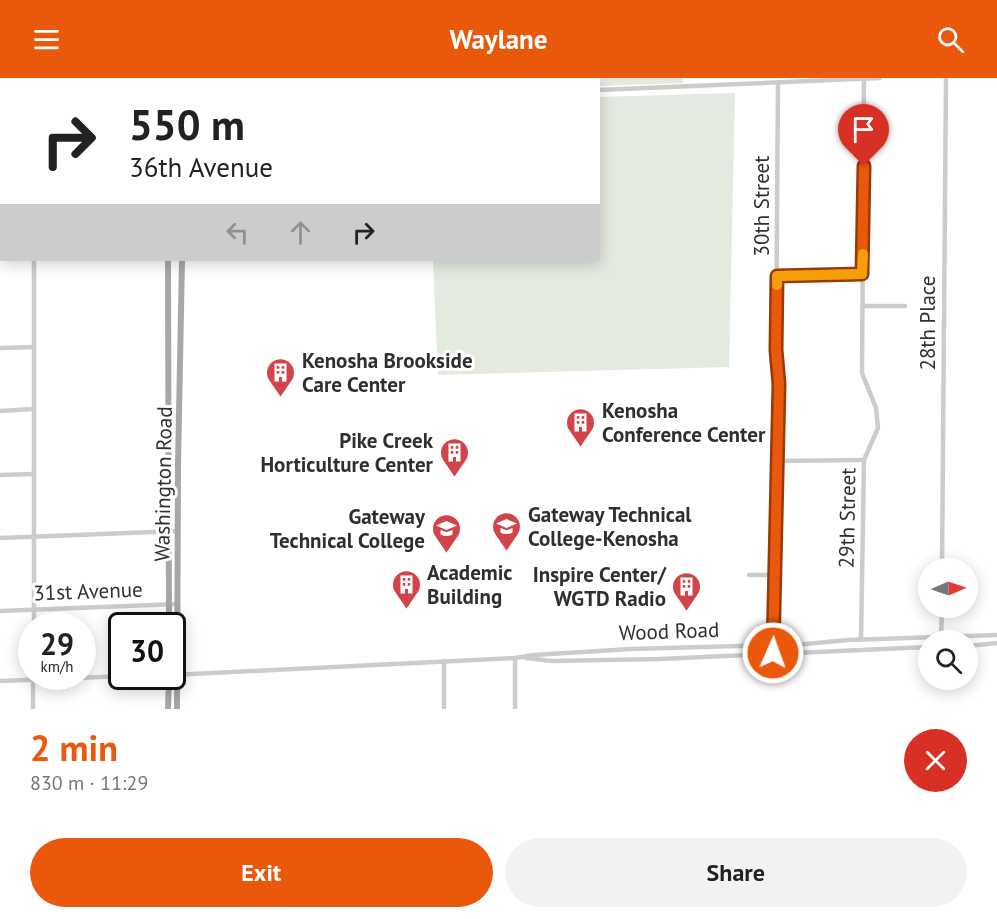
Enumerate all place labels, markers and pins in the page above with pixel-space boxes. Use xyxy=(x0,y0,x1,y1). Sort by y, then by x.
pin xyxy=(838,104,889,166)
place label: Kenosha Brookside Care Center xyxy=(302,347,473,398)
building icon: Kenosha Brookside Care Center xyxy=(265,356,297,398)
place label: Kenosha Conference Center xyxy=(602,397,766,448)
building icon: Kenosha Conference Center xyxy=(565,406,597,448)
place label: Pike Creek Horticulture Center xyxy=(260,427,434,478)
building icon: Pike Creek Horticulture Center xyxy=(438,436,470,478)
place label: Gateway Technical College-Kenosha xyxy=(528,501,692,552)
place label: Gateway Technical College xyxy=(270,503,426,554)
school or university icon: Gateway Technical College-Kenosha xyxy=(491,510,523,552)
school or university icon: Gateway Technical College xyxy=(430,512,462,554)
place label: Academic Building xyxy=(427,559,512,610)
place label: Inspire Center/ WGTD Radio xyxy=(533,561,667,612)
building icon: Academic Building xyxy=(390,568,422,610)
building icon: Inspire Center/ WGTD Radio xyxy=(671,570,703,612)

